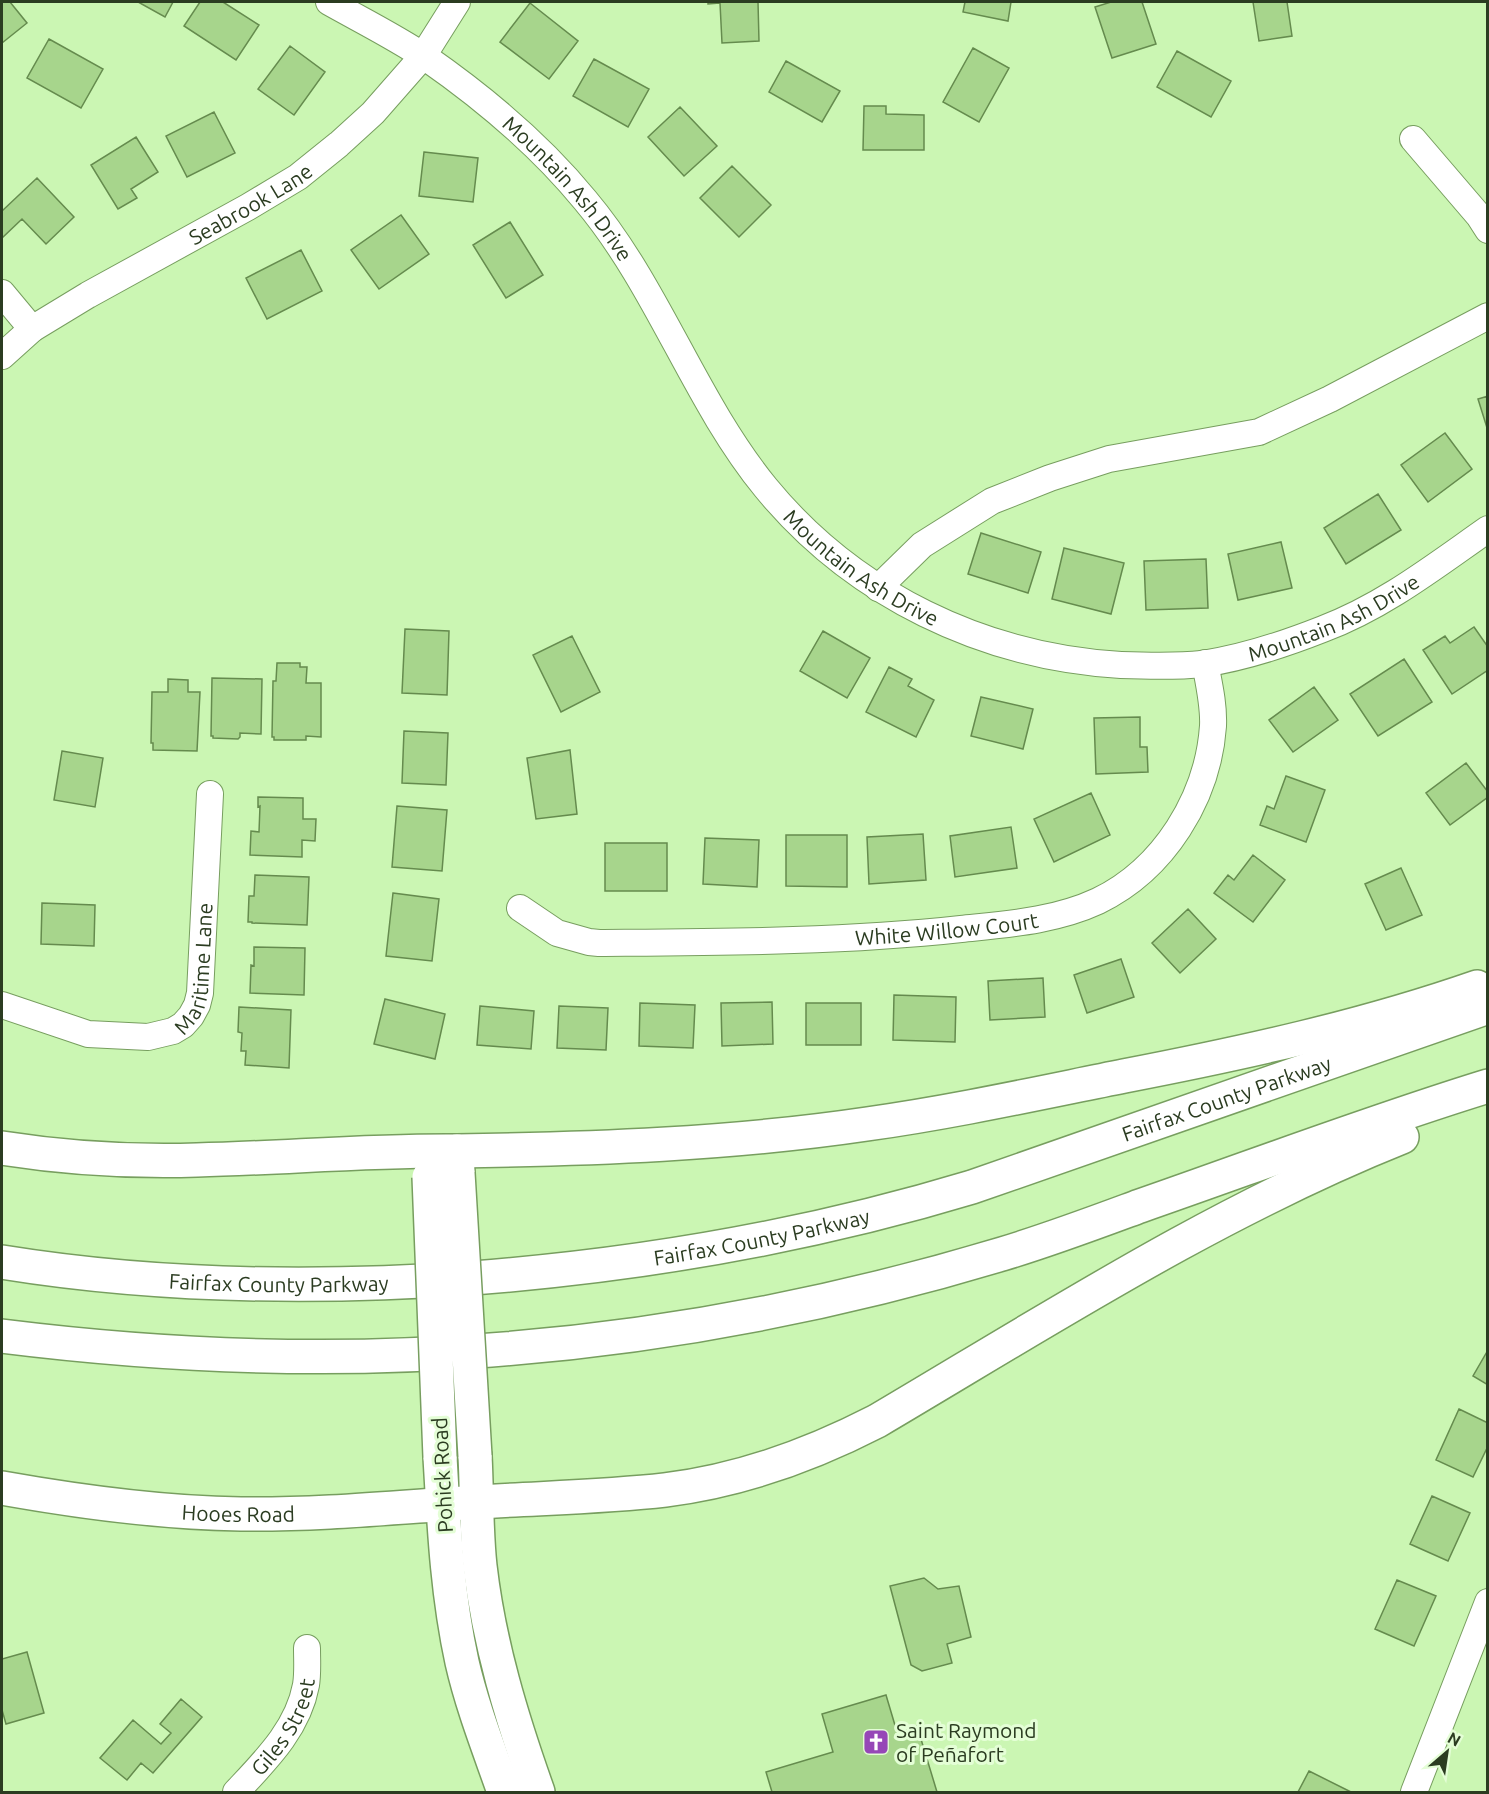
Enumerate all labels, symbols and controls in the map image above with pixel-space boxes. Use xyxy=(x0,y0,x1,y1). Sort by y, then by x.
street label: Mountain Ash Drive xyxy=(498,111,638,265)
street label: Seabrook Lane xyxy=(185,158,317,249)
street label: Mountain Ash Drive xyxy=(779,504,943,630)
street label: Mountain Ash Drive xyxy=(1245,569,1423,666)
street label: Maritime Lane xyxy=(169,902,217,1039)
street label: White Willow Court xyxy=(854,908,1040,949)
street label: Fairfax County Parkway xyxy=(1119,1051,1334,1146)
street label: Fairfax County Parkway xyxy=(652,1204,872,1270)
street label: Fairfax County Parkway xyxy=(168,1268,389,1296)
street label: Pohick Road xyxy=(427,1417,457,1533)
street label: Hooes Road xyxy=(181,1500,295,1526)
street label: Giles Street xyxy=(246,1677,319,1780)
place label: Saint Raymond of Peñafort xyxy=(896,1718,1037,1766)
north arrow xyxy=(1417,1722,1477,1782)
church icon: Saint Raymond of Peñafort xyxy=(861,1727,891,1757)
text: N xyxy=(1445,1728,1464,1750)

